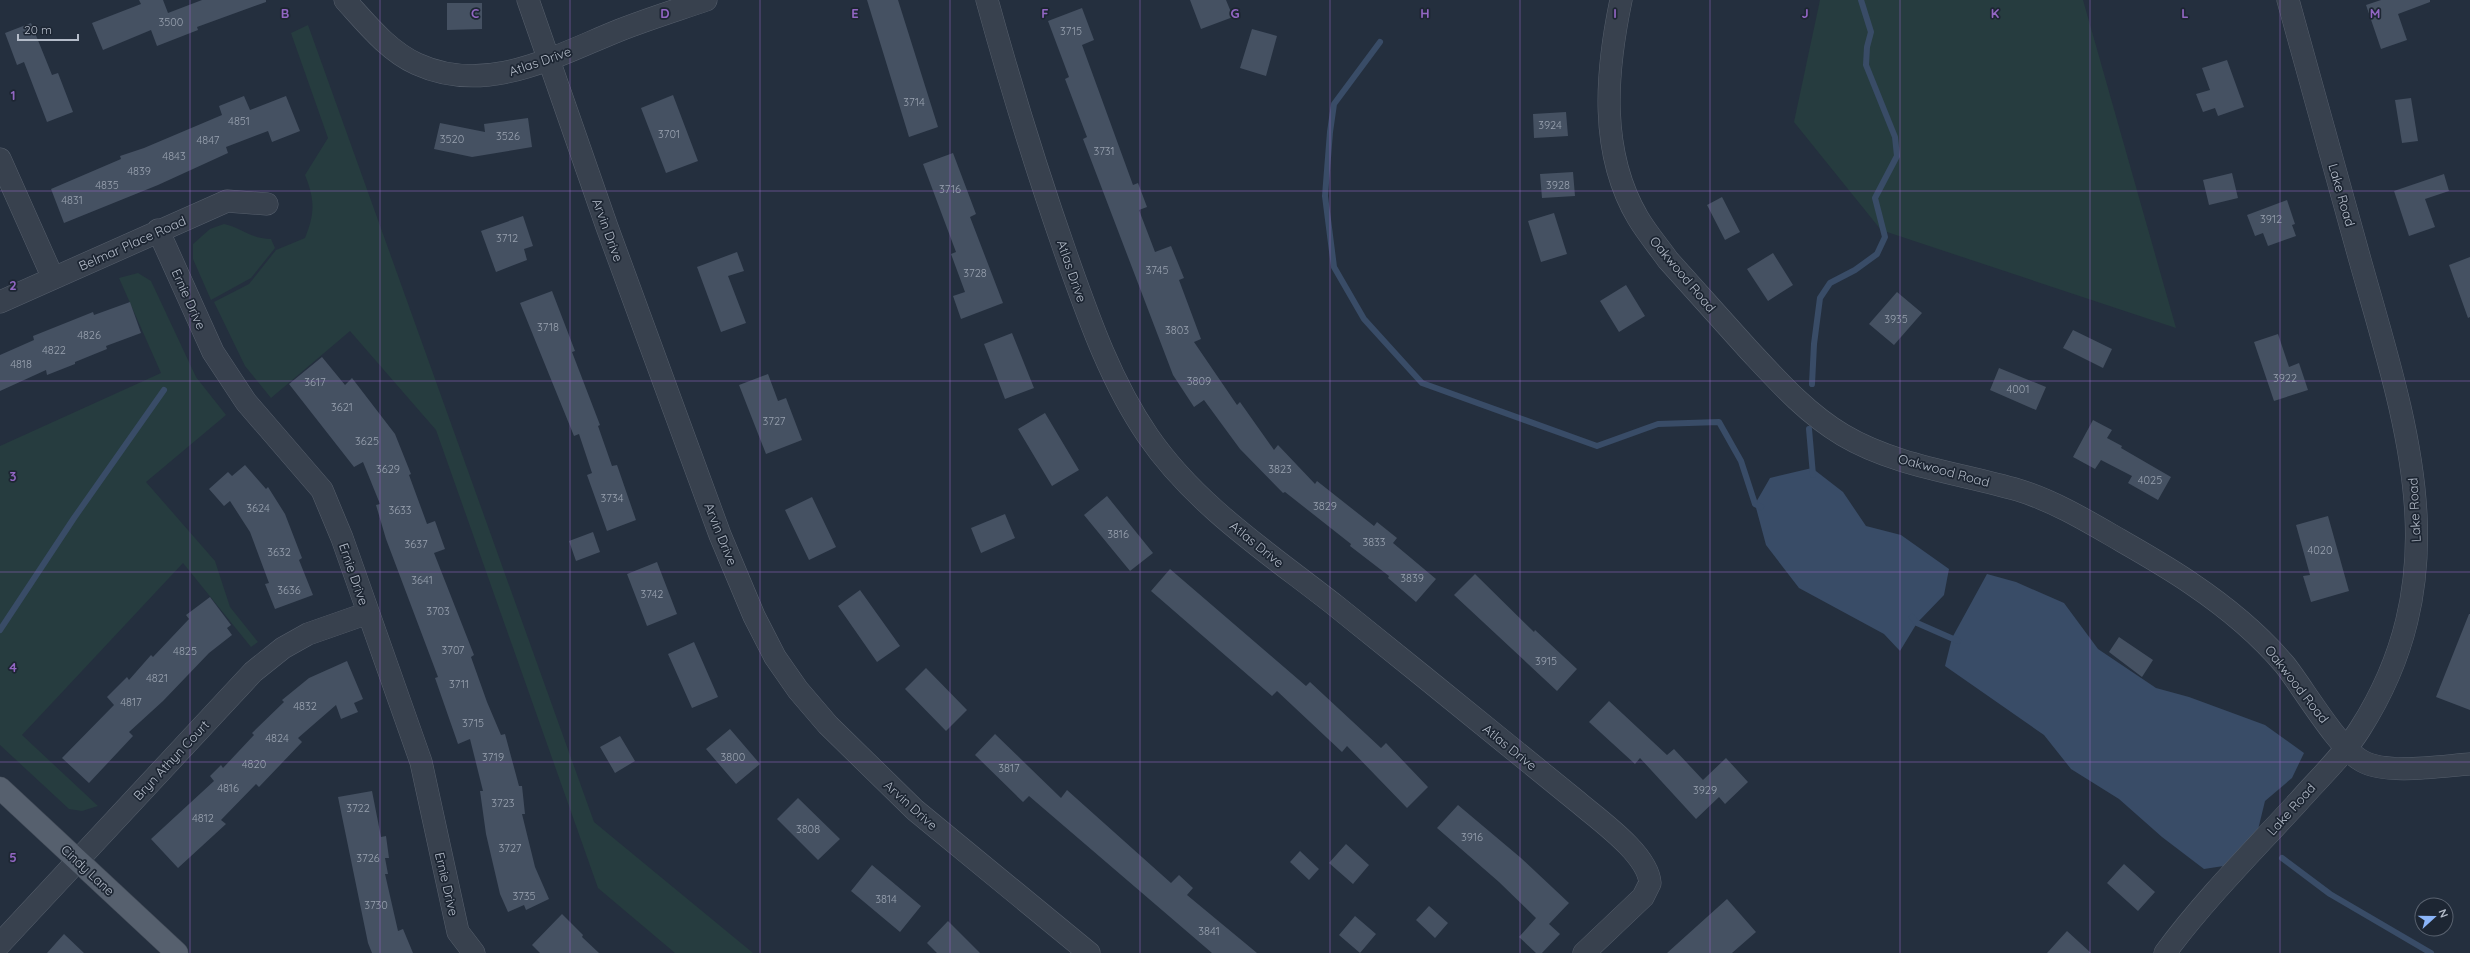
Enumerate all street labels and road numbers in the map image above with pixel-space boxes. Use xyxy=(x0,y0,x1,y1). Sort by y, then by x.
street label: Atlas Drive xyxy=(507,43,573,79)
street label: Lake Road xyxy=(2325,162,2359,228)
street label: Arvin Drive xyxy=(589,196,627,264)
street label: Belmar Place Road xyxy=(76,212,188,274)
street label: Oakwood Road xyxy=(1647,233,1719,315)
street label: Atlas Drive xyxy=(1054,238,1090,304)
street label: Ernie Drive xyxy=(168,266,210,332)
street label: Oakwood Road xyxy=(1897,450,1991,490)
street label: Lake Road xyxy=(2404,477,2424,543)
street label: Arvin Drive xyxy=(701,500,741,568)
street label: Atlas Drive xyxy=(1227,517,1287,571)
street label: Ernie Drive xyxy=(336,541,372,607)
street label: Oakwood Road xyxy=(2262,642,2332,726)
street label: Bryn Athyn Court xyxy=(130,717,212,803)
street label: Atlas Drive xyxy=(1480,720,1540,774)
street label: Arvin Drive xyxy=(881,777,941,833)
street label: Lake Road xyxy=(2263,780,2319,838)
street label: Cindy Lane xyxy=(58,841,118,899)
street label: Ernie Drive xyxy=(432,851,462,917)

